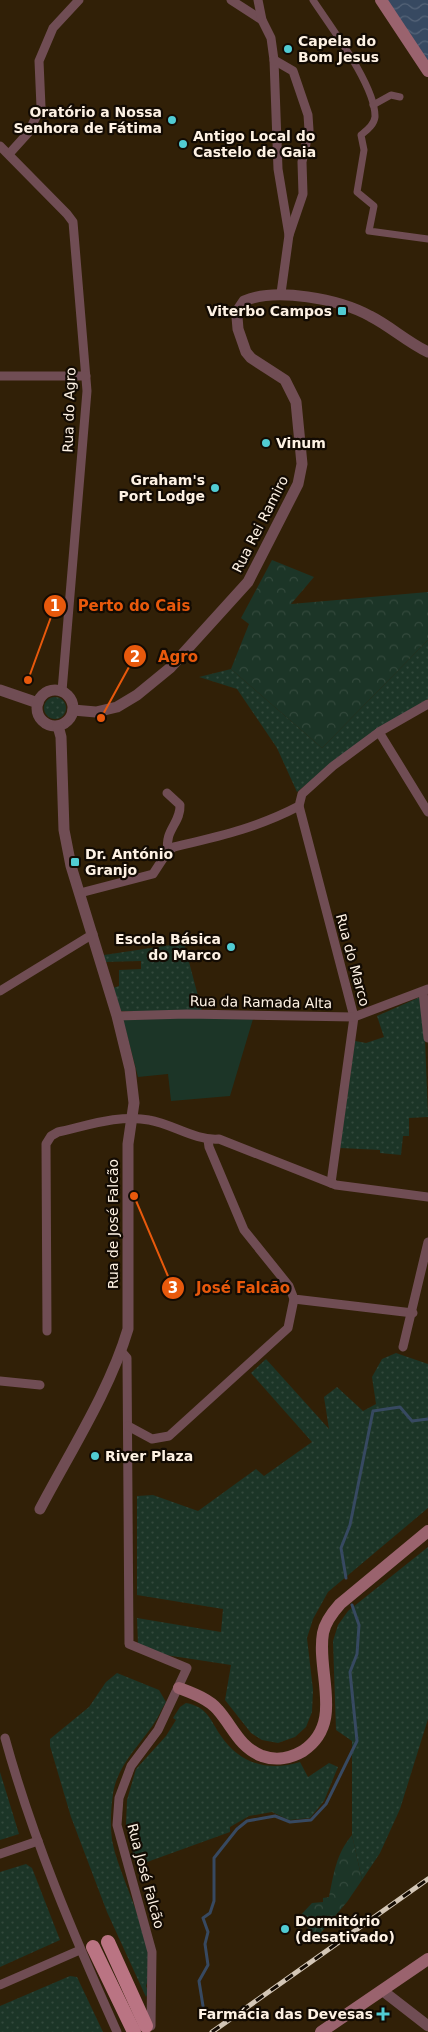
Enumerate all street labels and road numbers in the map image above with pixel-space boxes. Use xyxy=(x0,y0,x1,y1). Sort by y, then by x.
street label: Rua do Agro xyxy=(60,367,78,453)
street label: Rua Rei Ramiro xyxy=(229,473,291,575)
street label: Rua do Marco xyxy=(333,912,373,1008)
street label: Rua da Ramada Alta xyxy=(190,993,332,1011)
street label: Rua de José Falcão xyxy=(105,1159,121,1289)
street label: Rua José Falcão xyxy=(124,1822,168,1930)

